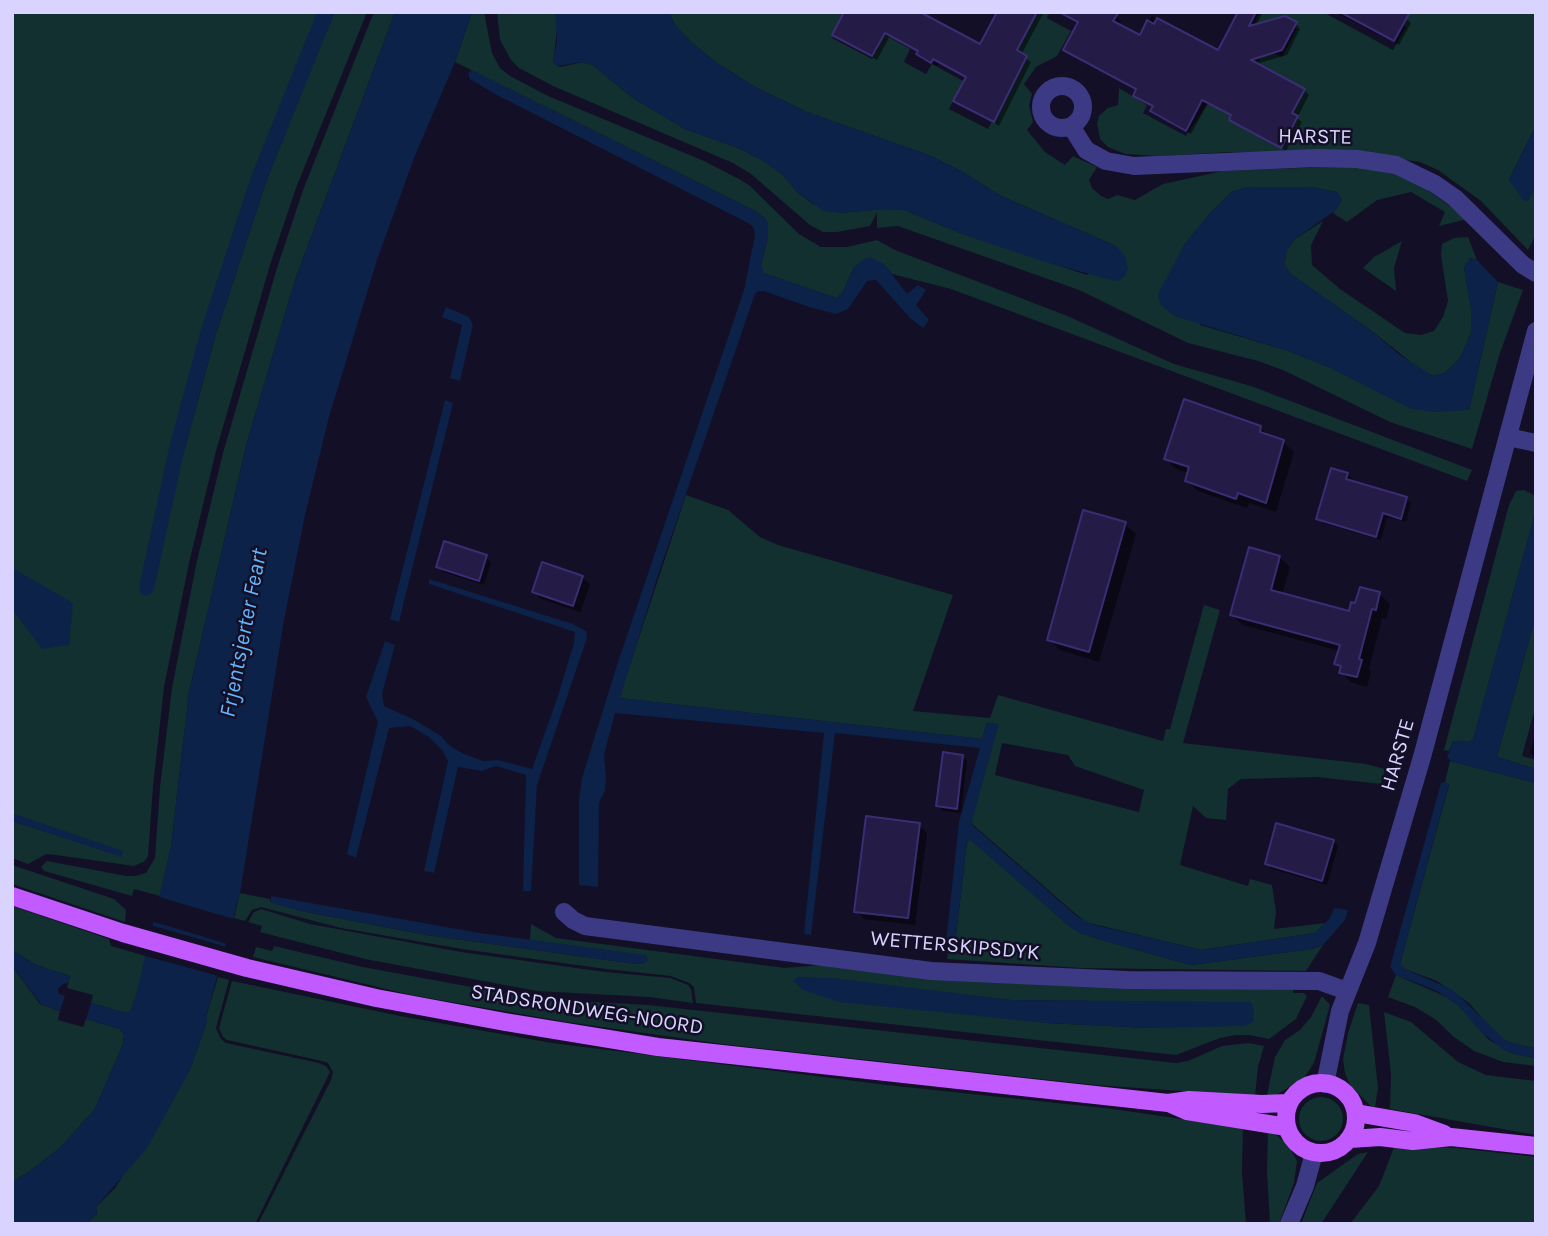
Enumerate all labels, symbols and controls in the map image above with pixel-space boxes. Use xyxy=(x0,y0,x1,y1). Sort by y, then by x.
street label: HARSTE xyxy=(1278,124,1352,150)
water label: Frjentsjerter Feart xyxy=(214,546,274,720)
street label: HARSTE xyxy=(1376,716,1420,794)
street label: WETTERSKIPSDYK xyxy=(869,926,1041,966)
street label: STADSRONDWEG-NOORD xyxy=(469,979,705,1041)

